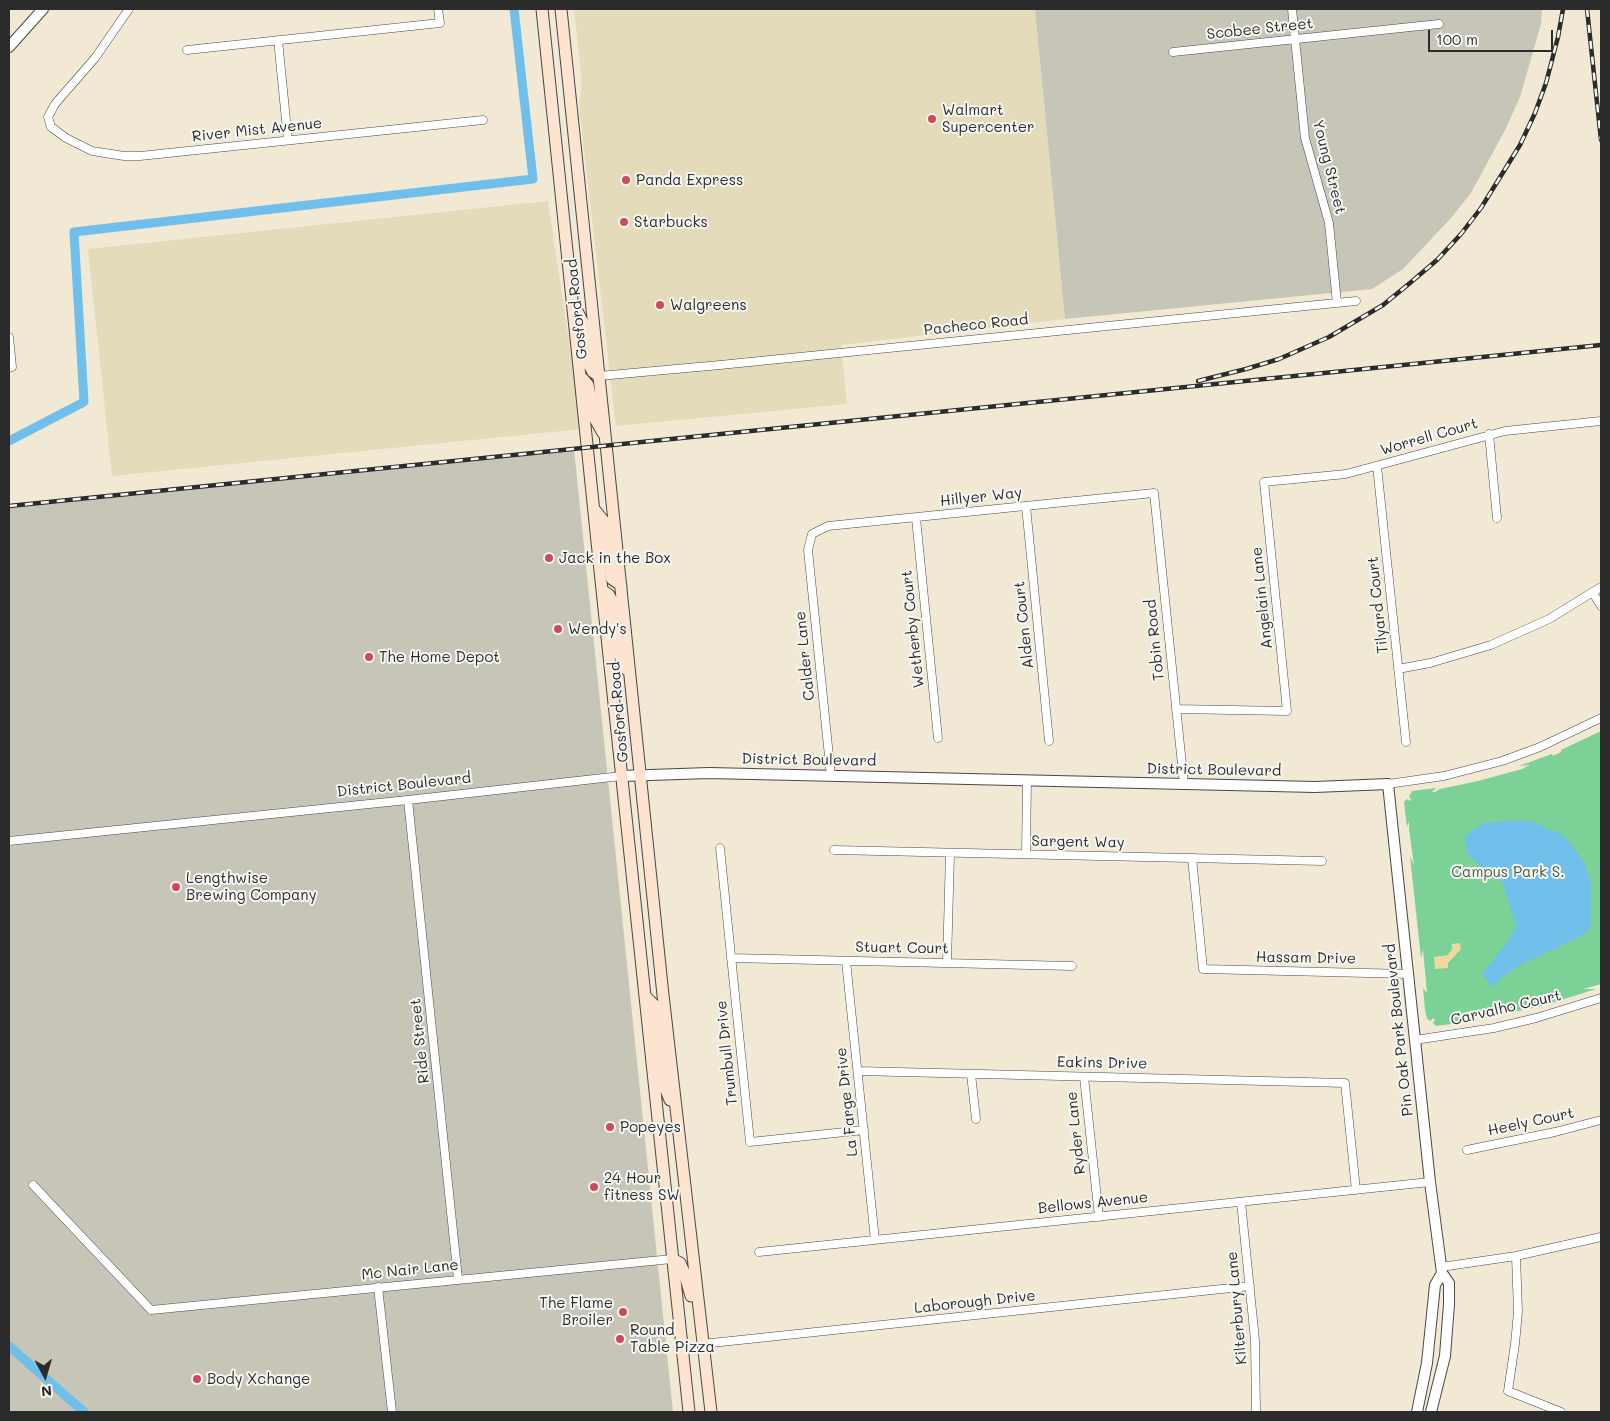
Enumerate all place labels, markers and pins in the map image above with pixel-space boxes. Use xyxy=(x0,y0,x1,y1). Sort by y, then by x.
place label: Walmart Supercenter xyxy=(942,101,1035,136)
marker: Walmart Supercenter xyxy=(926,113,938,125)
place label: Panda Express xyxy=(636,171,743,189)
marker: Panda Express xyxy=(620,174,632,186)
place label: Starbucks xyxy=(634,213,708,231)
marker: Starbucks xyxy=(618,216,630,228)
place label: Walgreens xyxy=(670,296,747,314)
marker: Walgreens xyxy=(654,299,666,311)
place label: Jack in the Box xyxy=(559,549,671,567)
marker: Jack in the Box xyxy=(543,552,555,564)
place label: Wendy's xyxy=(568,620,627,638)
marker: Wendy's xyxy=(552,623,564,635)
place label: The Home Depot xyxy=(379,648,500,666)
marker: The Home Depot xyxy=(363,651,375,663)
place label: Lengthwise Brewing Company xyxy=(186,869,316,904)
marker: Lengthwise Brewing Company xyxy=(170,881,182,893)
place label: Popeyes xyxy=(620,1118,681,1136)
marker: Popeyes xyxy=(604,1121,616,1133)
place label: 24 Hour fitness SW xyxy=(604,1169,680,1204)
marker: 24 Hour fitness SW xyxy=(588,1181,600,1193)
place label: The Flame Broiler xyxy=(539,1294,613,1329)
marker: The Flame Broiler xyxy=(617,1306,629,1318)
place label: Round Table Pizza xyxy=(630,1321,715,1356)
marker: Round Table Pizza xyxy=(614,1333,626,1345)
place label: Body Xchange xyxy=(207,1370,310,1388)
marker: Body Xchange xyxy=(191,1373,203,1385)

